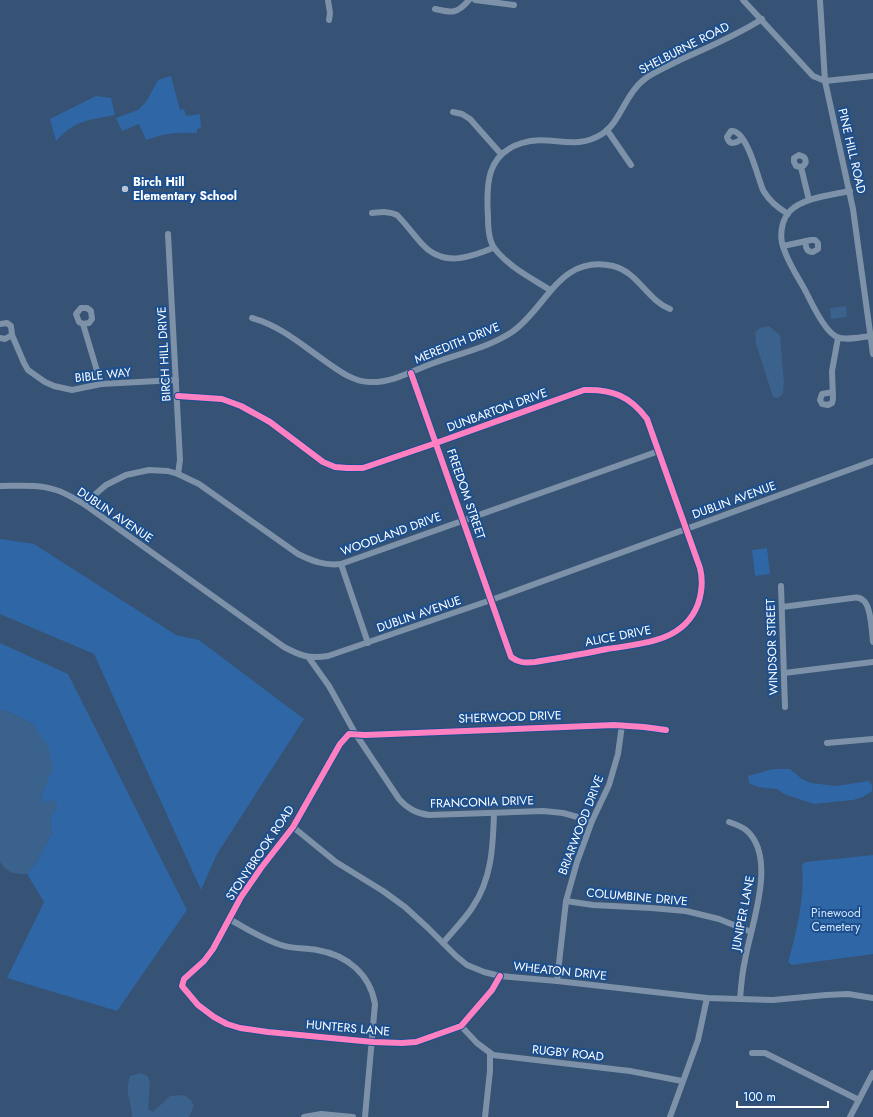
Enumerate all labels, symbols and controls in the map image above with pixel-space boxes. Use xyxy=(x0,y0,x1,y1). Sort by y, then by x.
street label: SHELBURNE ROAD xyxy=(636,17,732,79)
street label: PINE HILL ROAD xyxy=(833,107,871,195)
place label: Birch Hill Elementary School xyxy=(133,173,237,205)
marker: Birch Hill Elementary School xyxy=(120,184,130,194)
street label: BIRCH HILL DRIVE xyxy=(153,306,175,402)
street label: MEREDITH DRIVE xyxy=(412,318,502,368)
street label: BIBLE WAY xyxy=(74,363,132,387)
street label: DUNBARTON DRIVE xyxy=(444,383,550,437)
street label: FREEDOM STREET xyxy=(442,446,490,542)
street label: DUBLIN AVENUE xyxy=(689,476,779,524)
street label: DUBLIN AVENUE xyxy=(73,483,157,547)
street label: WOODLAND DRIVE xyxy=(338,507,444,561)
street label: DUBLIN AVENUE xyxy=(374,591,464,637)
street label: WINDSOR STREET xyxy=(761,598,783,695)
street label: ALICE DRIVE xyxy=(583,621,653,651)
street label: SHERWOOD DRIVE xyxy=(458,706,562,728)
street label: BRIARWOOD DRIVE xyxy=(554,772,608,878)
street label: FRANCONIA DRIVE xyxy=(430,791,534,813)
street label: STONYBROOK ROAD xyxy=(221,802,299,904)
street label: JUNIPER LANE xyxy=(727,874,759,954)
street label: COLUMBINE DRIVE xyxy=(586,884,688,910)
park label: Pinewood Cemetery xyxy=(811,904,861,936)
street label: WHEATON DRIVE xyxy=(512,957,608,985)
street label: HUNTERS LANE xyxy=(305,1015,391,1041)
street label: RUGBY ROAD xyxy=(531,1040,605,1066)
scale bar xyxy=(737,1083,828,1109)
text: 100 m xyxy=(743,1088,776,1106)

